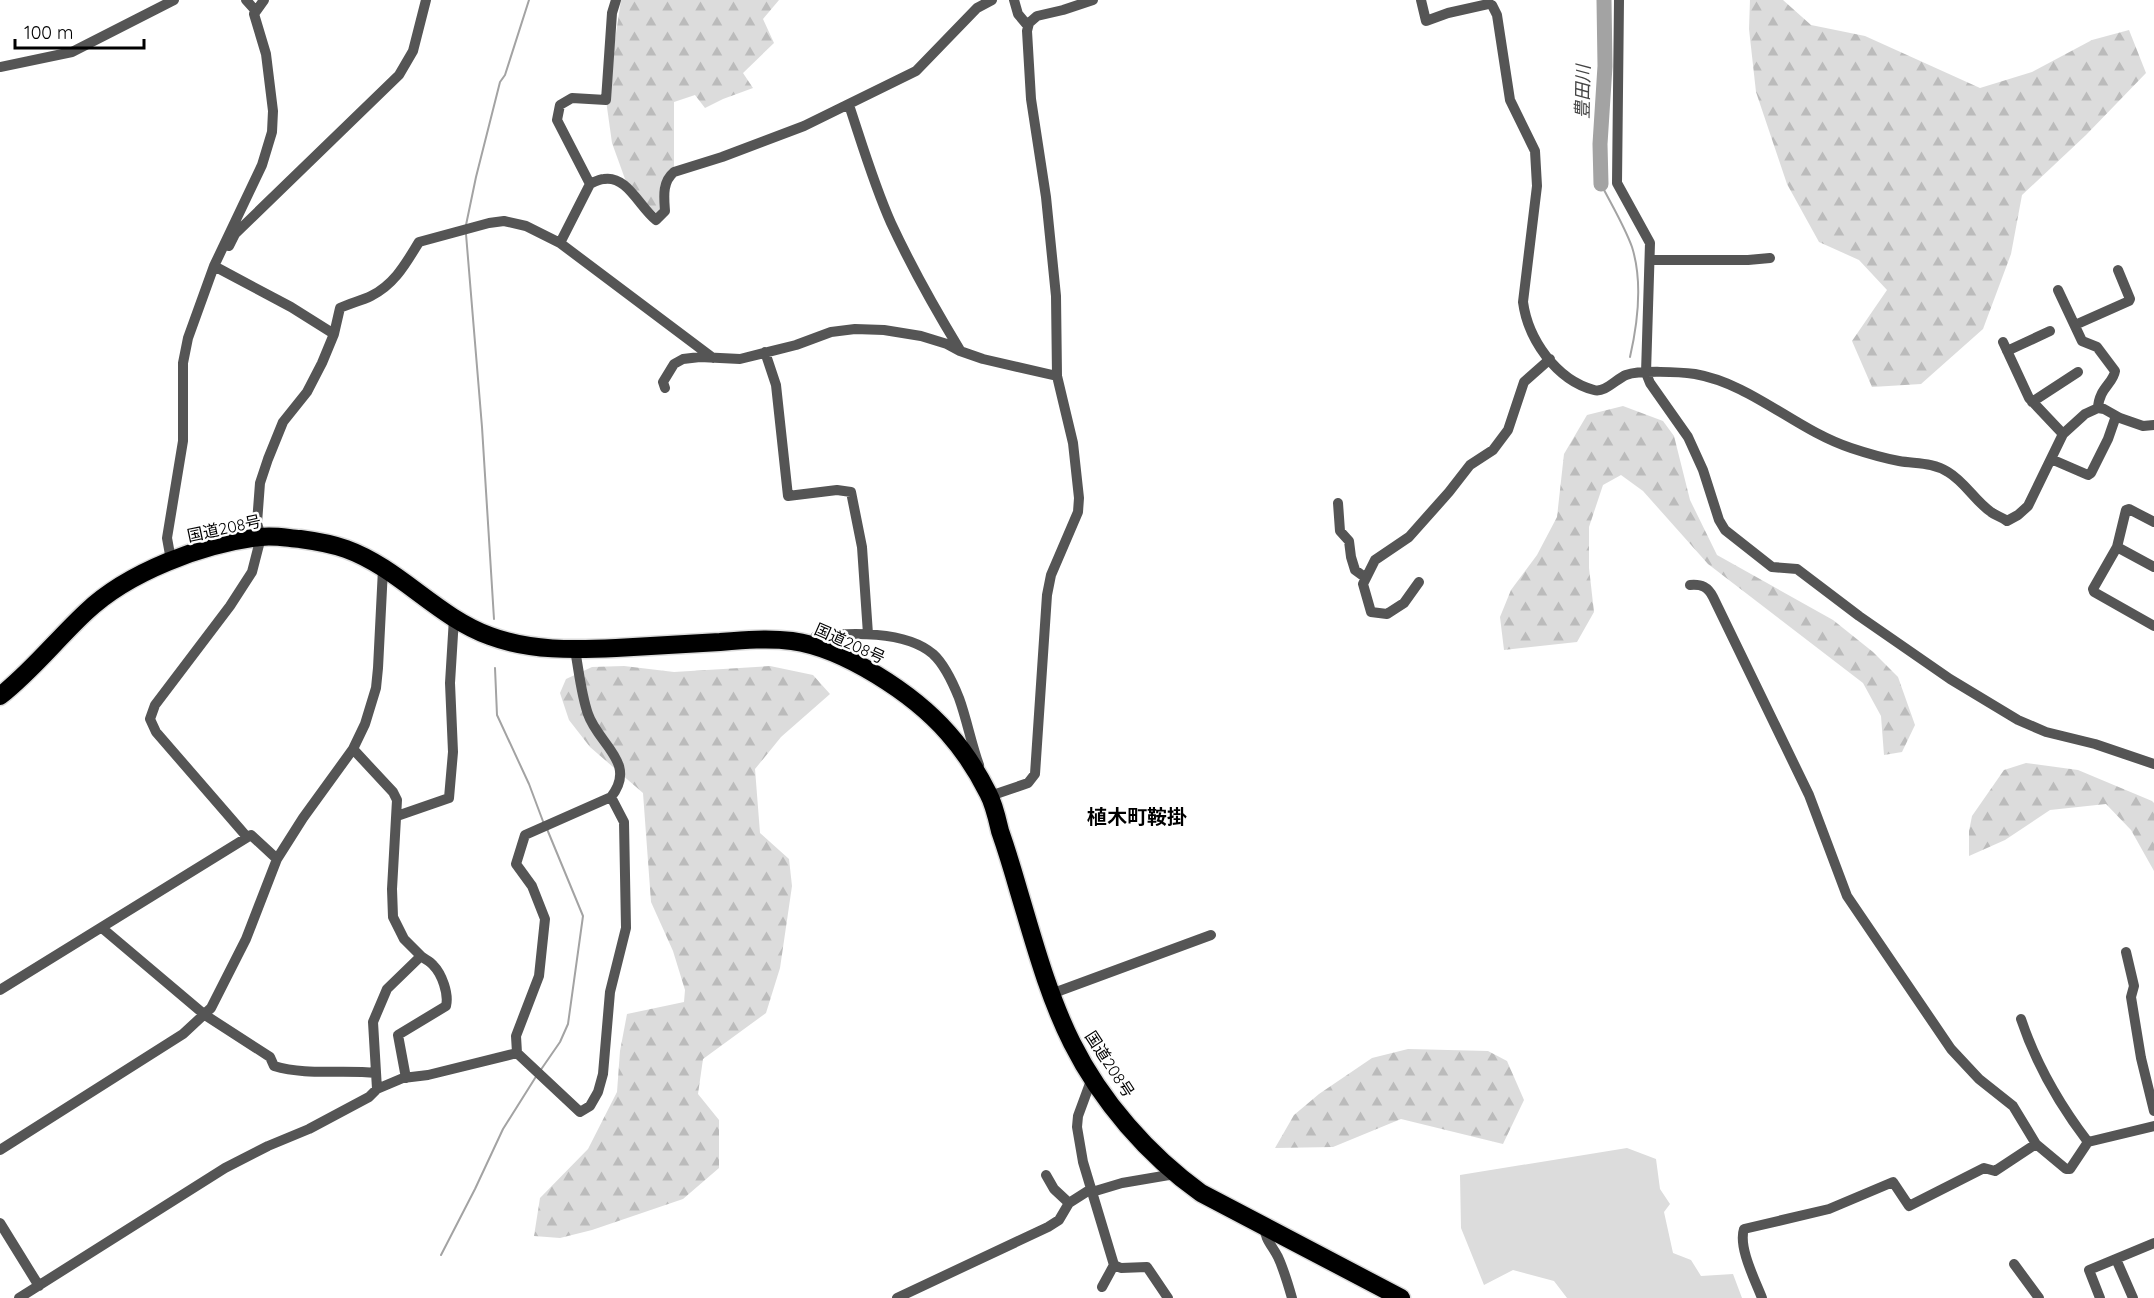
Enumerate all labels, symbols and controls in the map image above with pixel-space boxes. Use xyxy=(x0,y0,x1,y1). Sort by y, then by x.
scale bar xyxy=(15,12,144,50)
text: 100 m xyxy=(24,21,73,44)
water label: 豊田川 xyxy=(1571,63,1595,119)
street label: 国道208号 xyxy=(185,510,263,546)
street label: 国道208号 xyxy=(812,619,888,667)
district label: 植木町鞍掛 xyxy=(1087,804,1187,829)
street label: 国道208号 xyxy=(1081,1027,1139,1101)

